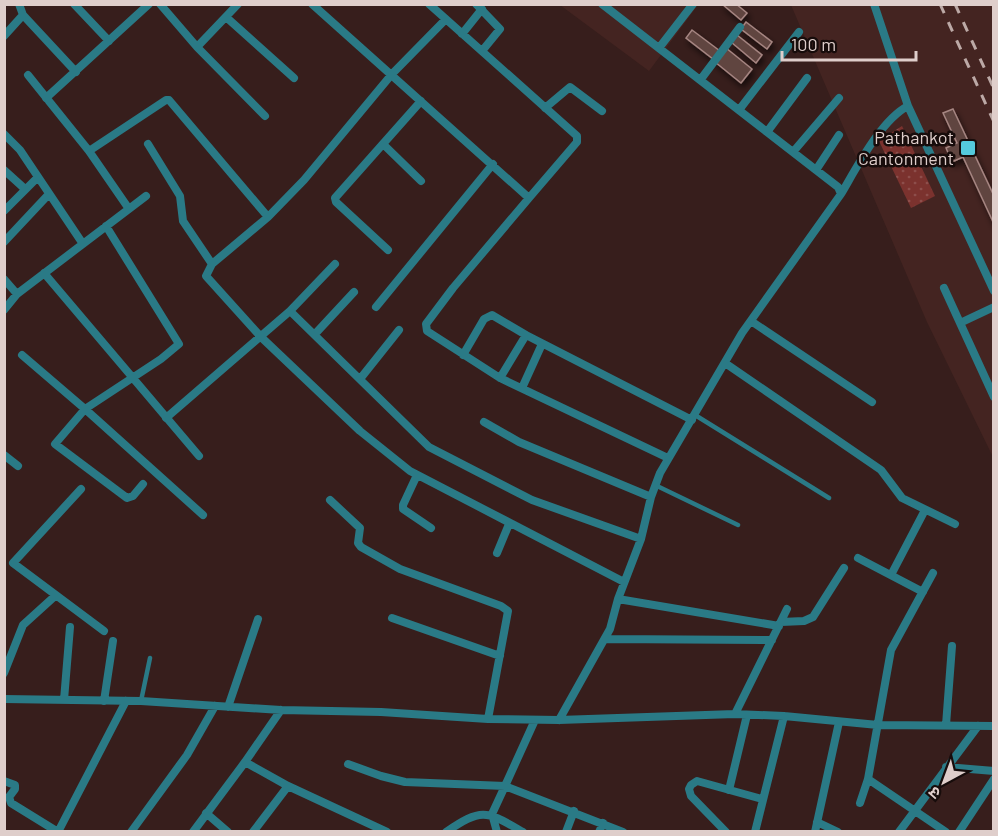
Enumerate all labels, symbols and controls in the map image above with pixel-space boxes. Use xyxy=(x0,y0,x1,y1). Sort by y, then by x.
scale bar xyxy=(782,24,916,62)
text: 100 m xyxy=(791,33,836,55)
place label: Pathankot Cantonment xyxy=(858,126,954,169)
marker: Pathankot Cantonment xyxy=(959,139,977,157)
north arrow xyxy=(914,752,974,812)
text: उ xyxy=(924,783,944,804)

